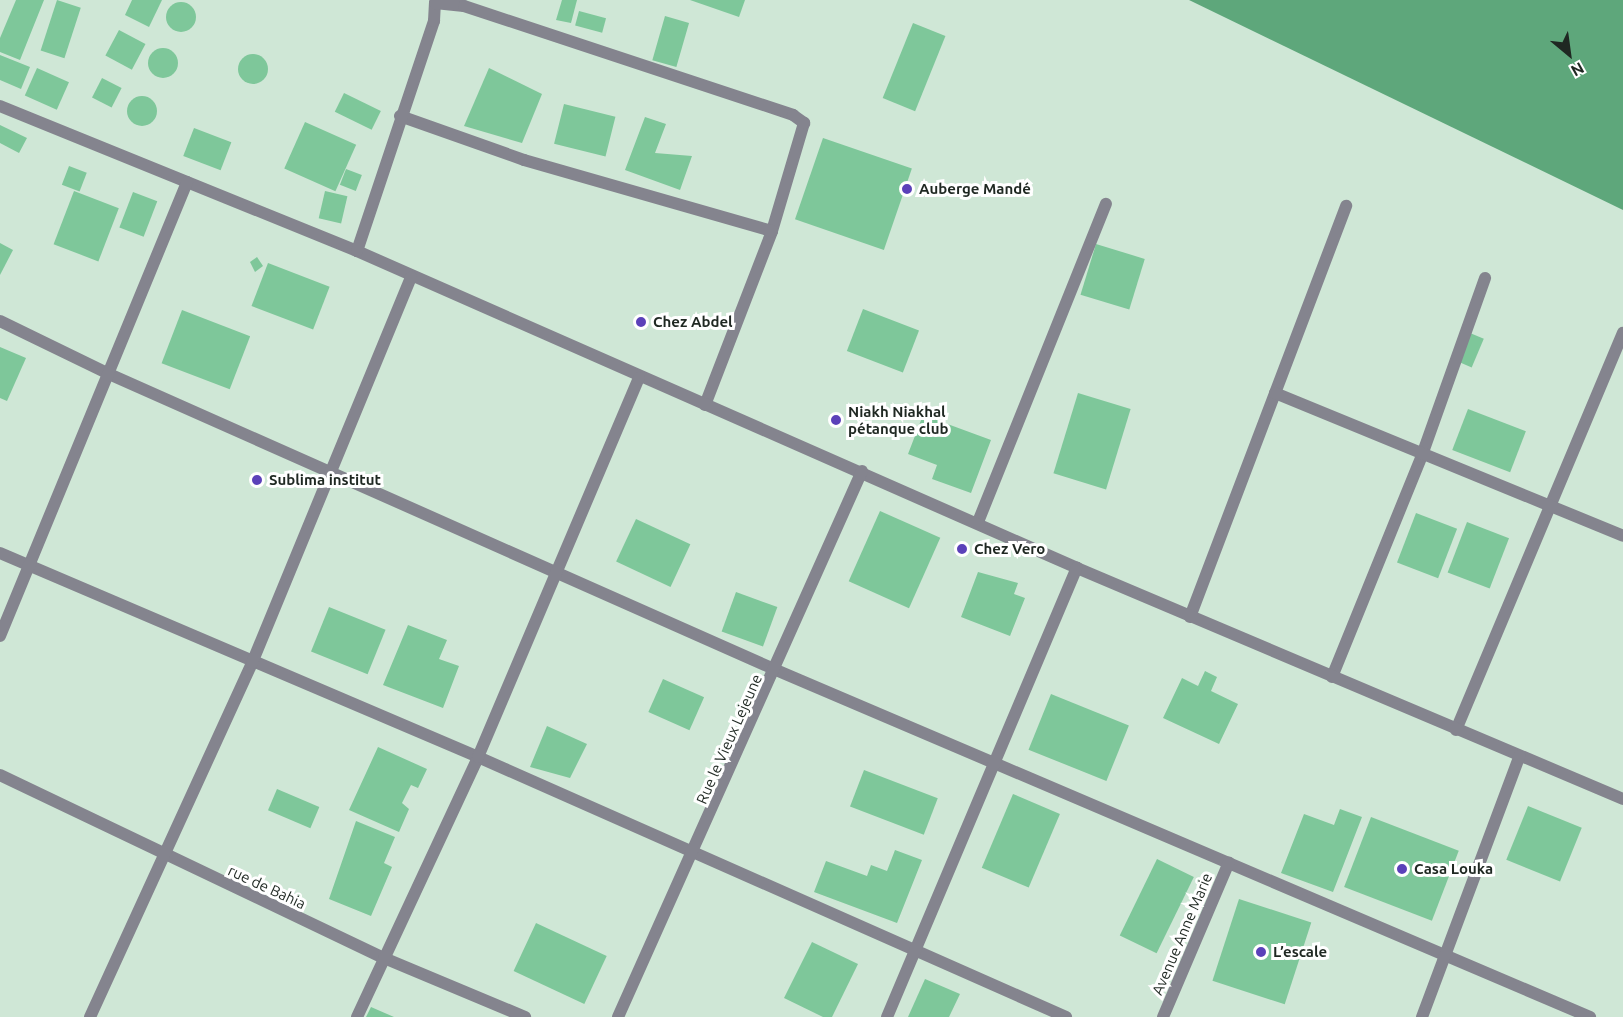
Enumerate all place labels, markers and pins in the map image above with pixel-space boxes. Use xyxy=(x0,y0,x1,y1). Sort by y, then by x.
place label: Auberge Mandé xyxy=(919,180,1031,198)
marker: Auberge Mandé xyxy=(900,182,914,196)
place label: Chez Abdel xyxy=(653,313,733,331)
marker: Chez Abdel xyxy=(634,315,648,329)
place label: Niakh Niakhal pétanque club xyxy=(848,402,948,437)
marker: Niakh Niakhal pétanque club xyxy=(829,413,843,427)
place label: Sublima institut xyxy=(269,471,381,489)
marker: Sublima institut xyxy=(250,473,264,487)
place label: Chez Vero xyxy=(974,540,1045,558)
marker: Chez Vero xyxy=(955,542,969,556)
place label: Casa Louka xyxy=(1414,860,1493,878)
marker: Casa Louka xyxy=(1395,862,1409,876)
place label: L’escale xyxy=(1273,943,1327,961)
marker: L’escale xyxy=(1254,945,1268,959)

